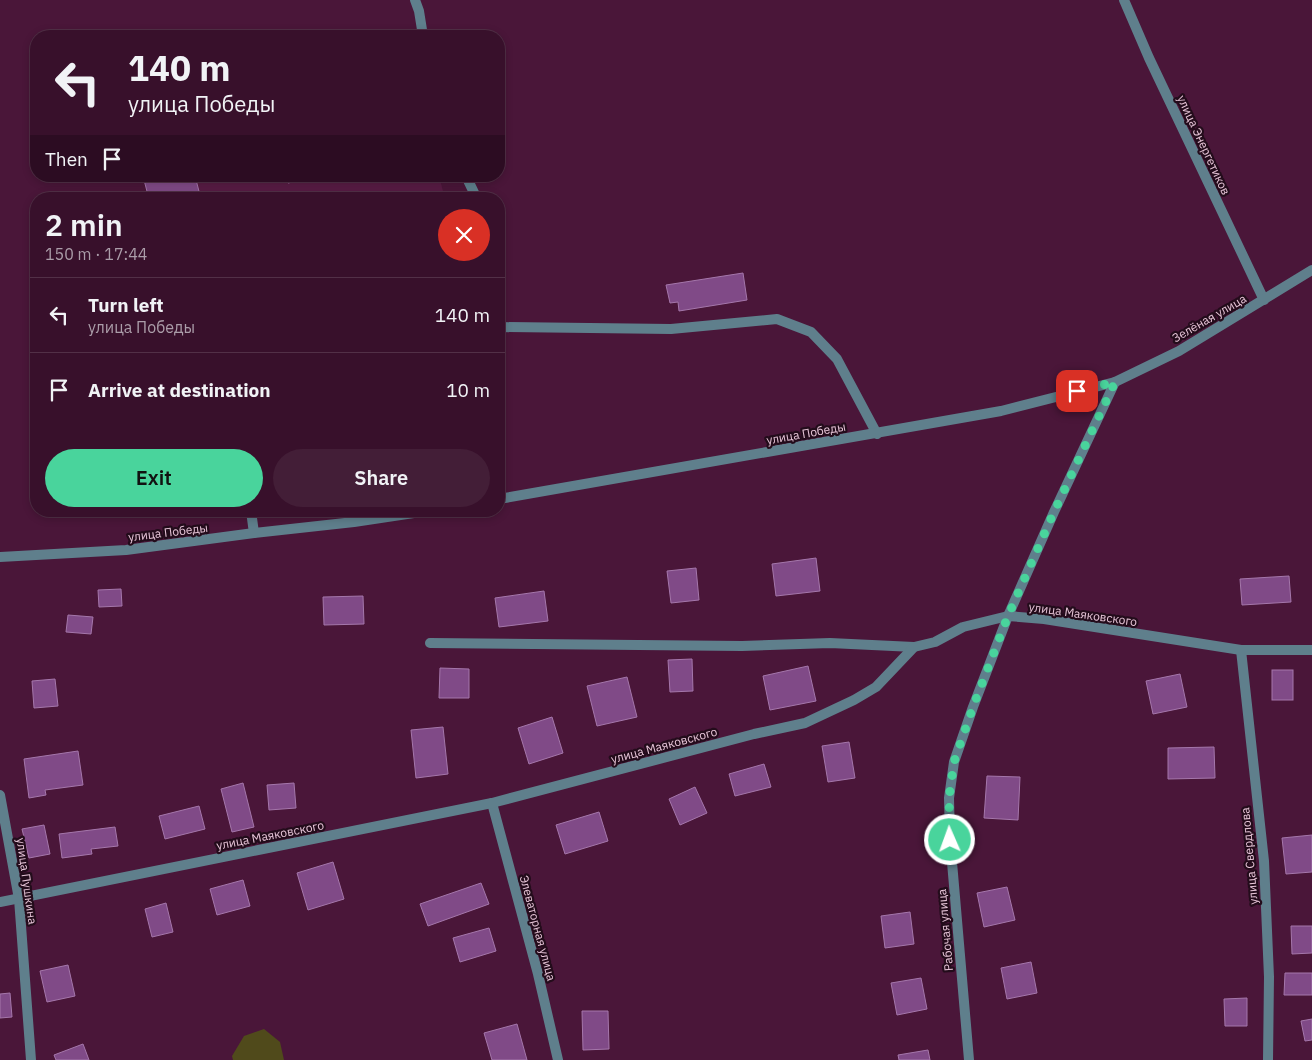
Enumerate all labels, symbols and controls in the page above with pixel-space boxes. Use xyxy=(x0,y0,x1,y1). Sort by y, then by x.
text: 140 m xyxy=(128,45,231,91)
icon: left xyxy=(45,50,110,115)
text: улица Победы xyxy=(128,89,275,118)
street label: улица Энергетиков xyxy=(1174,93,1234,197)
icon: arrive xyxy=(98,145,126,173)
text: Then xyxy=(45,147,88,171)
text: 2 min xyxy=(45,205,123,244)
button: close xyxy=(438,209,490,261)
text: 150 m · 17:44 xyxy=(45,244,147,264)
street label: Зелёная улица xyxy=(1169,290,1249,345)
text: Turn left xyxy=(88,293,164,317)
icon: left xyxy=(45,301,73,329)
text: 140 m xyxy=(435,303,490,327)
text: улица Победы xyxy=(88,317,195,337)
pin xyxy=(1056,370,1098,412)
icon: arrive xyxy=(45,376,73,404)
icon: arrive xyxy=(1063,377,1091,405)
text: Arrive at destination xyxy=(88,378,271,402)
text: 10 m xyxy=(446,378,490,402)
street label: улица Победы xyxy=(765,419,847,447)
button: Exit xyxy=(45,449,263,507)
button: Share xyxy=(273,449,490,507)
street label: улица Победы xyxy=(127,520,209,544)
street label: улица Маяковского xyxy=(1028,599,1138,629)
street label: улица Маяковского xyxy=(609,724,719,766)
street label: улица Свердлова xyxy=(1237,806,1261,905)
position arrow xyxy=(923,813,975,865)
street label: улица Маяковского xyxy=(215,817,325,853)
street label: улица Пушкина xyxy=(14,837,41,926)
street label: Элеваторная улица xyxy=(517,874,559,983)
street label: Рабочая улица xyxy=(934,888,956,972)

